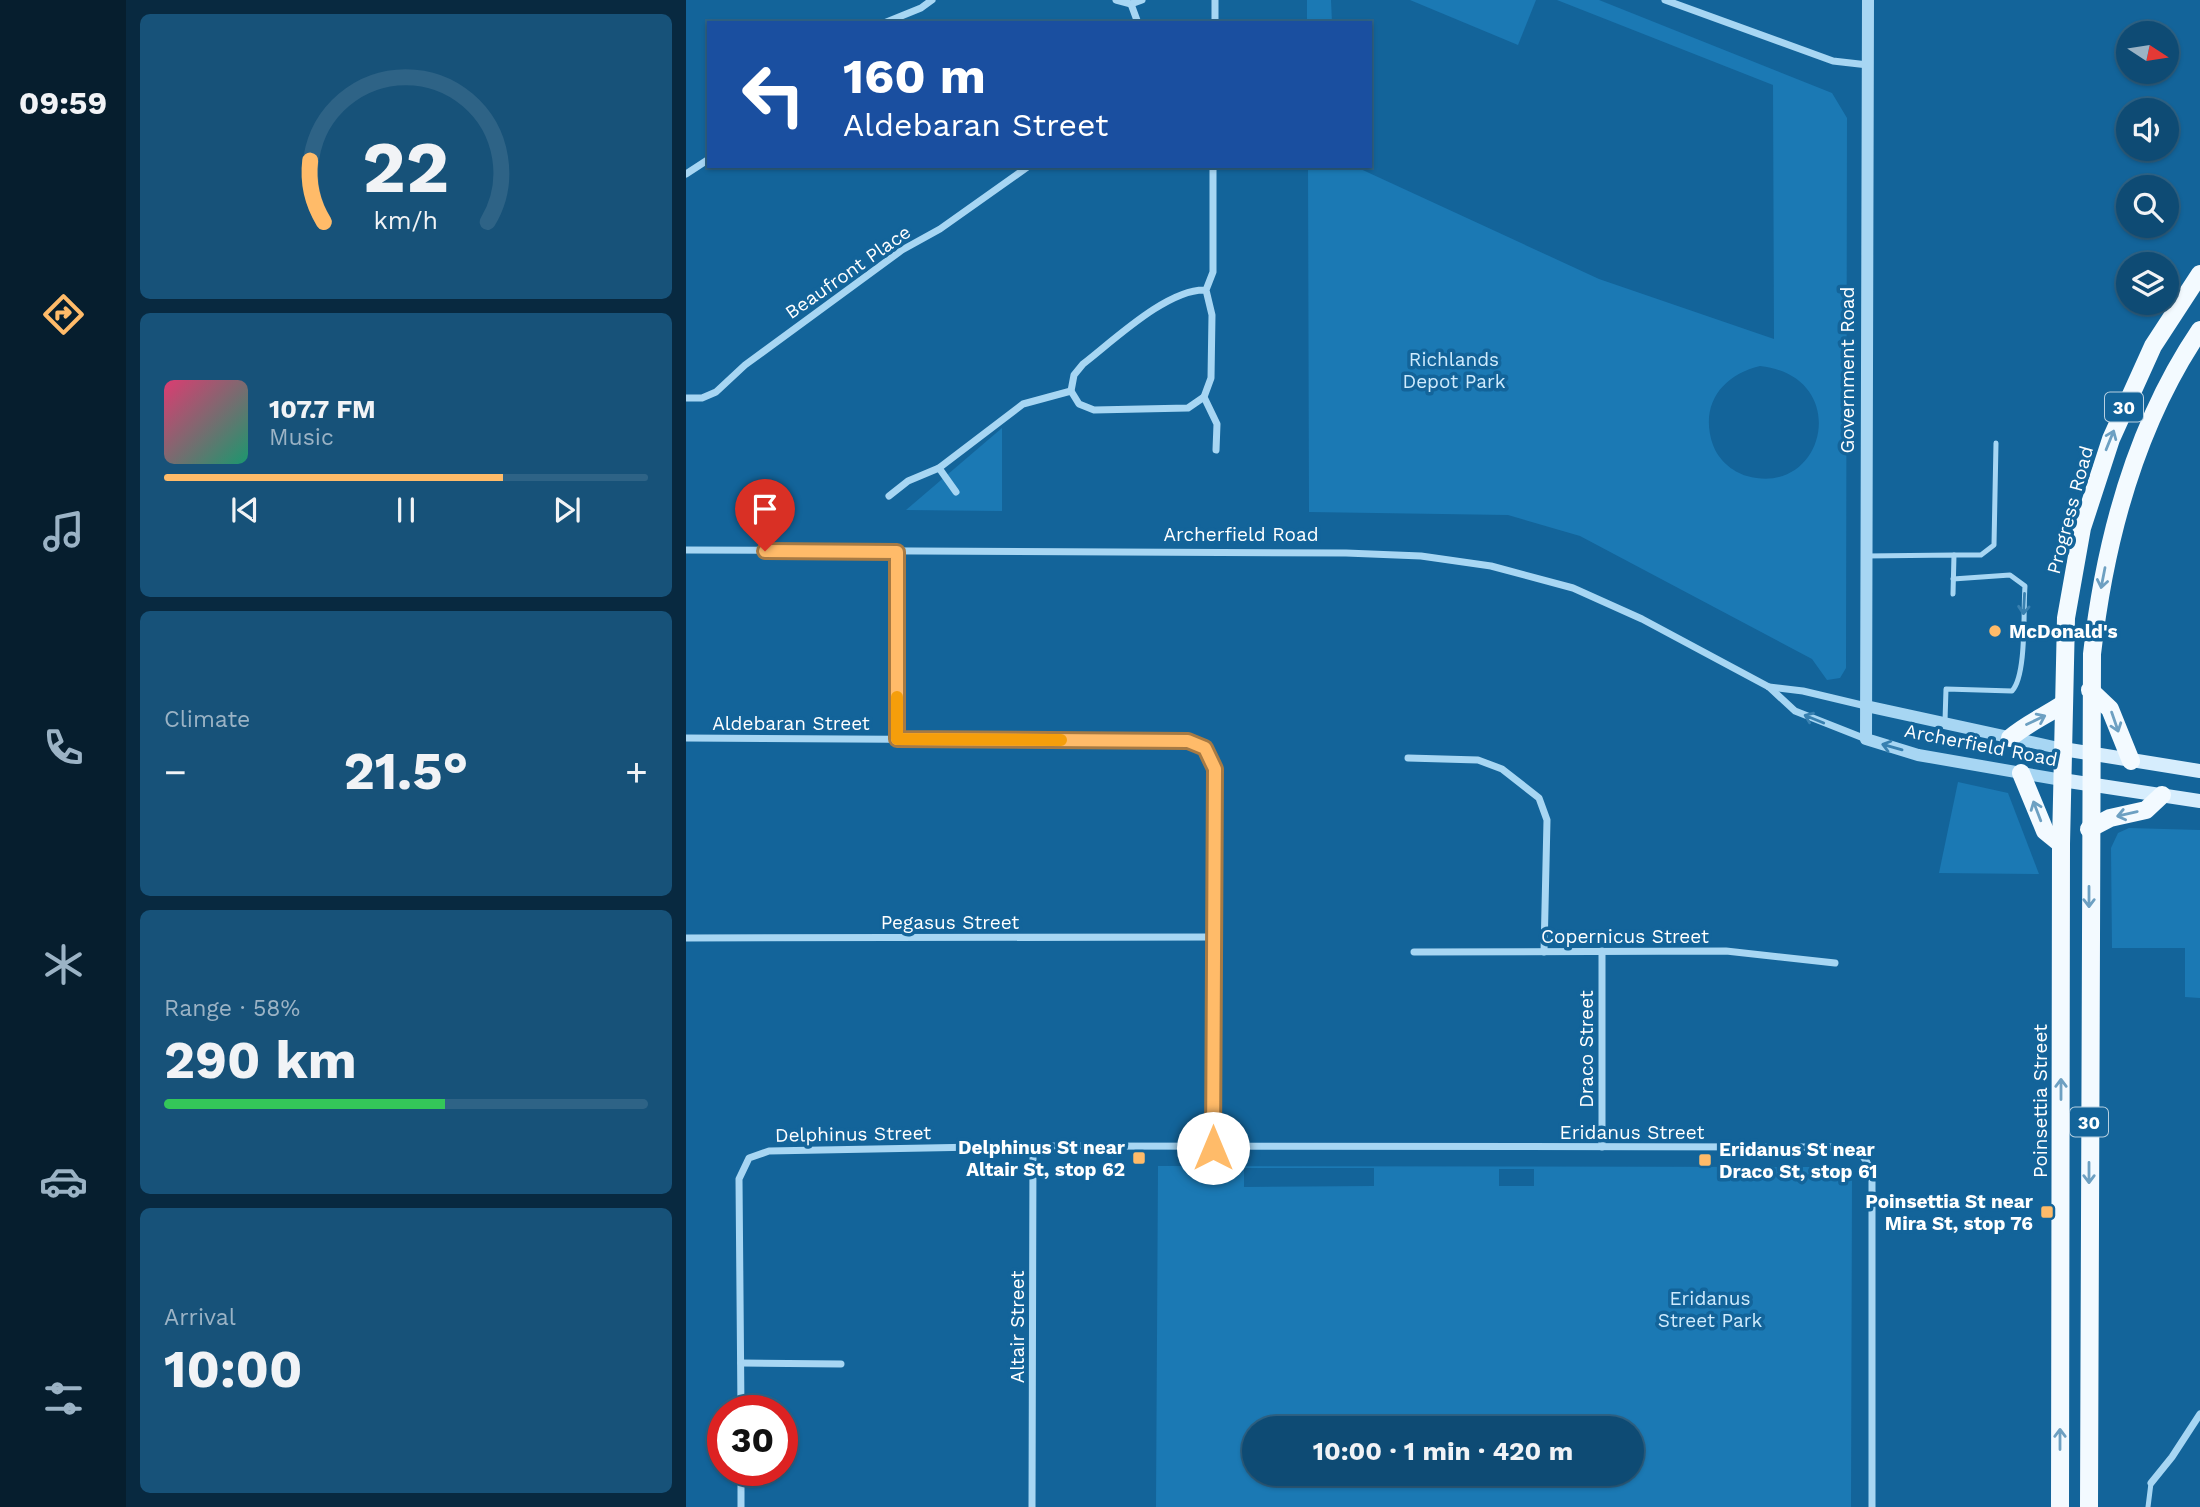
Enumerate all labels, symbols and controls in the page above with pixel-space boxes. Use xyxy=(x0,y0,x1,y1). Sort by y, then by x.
north arrow xyxy=(2116,21,2179,84)
map controls xyxy=(2116,21,2179,315)
text: 160 m xyxy=(843,47,986,105)
icon: left xyxy=(728,49,819,140)
text: 09:59 xyxy=(19,84,107,122)
button: sound xyxy=(2116,98,2179,161)
text: Aldebaran Street xyxy=(843,106,1108,144)
text: 22 xyxy=(363,125,449,211)
button: search xyxy=(2116,175,2179,238)
text: km/h xyxy=(374,206,438,235)
street label: Beaufront Place xyxy=(781,220,915,324)
button: layers xyxy=(2116,252,2179,315)
street label: Government Road xyxy=(1836,286,1859,454)
icon: directions xyxy=(39,290,88,339)
park label: Richlands Depot Park xyxy=(1402,348,1506,393)
road number: 30 xyxy=(2105,393,2143,422)
text: 107.7 FM xyxy=(269,394,376,424)
text: Music xyxy=(269,424,334,451)
one-way arrow xyxy=(2105,430,2118,452)
street label: Progress Road xyxy=(2042,443,2098,577)
pin xyxy=(735,479,795,551)
icon: arrive xyxy=(746,490,784,528)
icon: previous xyxy=(226,491,264,529)
icon: pause xyxy=(387,491,425,529)
icon: next xyxy=(548,491,586,529)
icon: music xyxy=(39,507,88,556)
street label: Archerfield Road xyxy=(1163,523,1319,546)
one-way arrow xyxy=(2095,566,2109,588)
one-way arrow xyxy=(2017,592,2030,615)
place label: McDonald's xyxy=(2009,620,2118,643)
marker: McDonald's xyxy=(1987,623,2003,639)
text: Climate xyxy=(164,706,250,733)
one-way arrow xyxy=(1803,711,1825,724)
one-way arrow xyxy=(2110,711,2122,733)
street label: Aldebaran Street xyxy=(712,712,870,735)
one-way arrow xyxy=(2025,713,2046,727)
street label: Archerfield Road xyxy=(1903,719,2059,771)
icon: phone xyxy=(39,723,88,772)
one-way arrow xyxy=(1881,740,1903,753)
text: 21.5° xyxy=(344,741,468,802)
text: − xyxy=(164,750,187,794)
text: + xyxy=(625,750,648,794)
one-way arrow xyxy=(2030,800,2043,822)
one-way arrow xyxy=(2116,807,2139,821)
one-way arrow xyxy=(2082,885,2096,908)
street label: Pegasus Street xyxy=(881,911,1019,934)
street label: Copernicus Street xyxy=(1541,925,1709,948)
icon: climate xyxy=(39,940,88,989)
street label: Draco Street xyxy=(1575,990,1598,1108)
text: Range · 58% xyxy=(164,995,300,1022)
street label: Poinsettia Street xyxy=(2029,1024,2052,1178)
text: 290 km xyxy=(164,1030,357,1091)
one-way arrow xyxy=(2054,1078,2068,1101)
road number: 30 xyxy=(2070,1107,2108,1136)
position arrow xyxy=(1176,1111,1250,1185)
street label: Delphinus Street xyxy=(775,1121,931,1147)
street label: Eridanus Street xyxy=(1560,1121,1704,1144)
place label: Delphinus St near Altair St, stop 62 xyxy=(958,1136,1126,1181)
place label: Eridanus St near Draco St, stop 61 xyxy=(1719,1138,1878,1183)
marker: Delphinus St near Altair St, stop 62 xyxy=(1131,1150,1147,1166)
marker: Eridanus St near Draco St, stop 61 xyxy=(1697,1152,1713,1168)
icon: car xyxy=(39,1157,88,1206)
one-way arrow xyxy=(2082,1162,2096,1185)
place label: Poinsettia St near Mira St, stop 76 xyxy=(1865,1190,2034,1235)
marker: Poinsettia St near Mira St, stop 76 xyxy=(2039,1204,2055,1220)
street label: Altair Street xyxy=(1006,1271,1029,1383)
park label: Eridanus Street Park xyxy=(1658,1287,1762,1332)
text: Arrival xyxy=(164,1304,236,1331)
text: 10:00 xyxy=(164,1339,303,1400)
icon: filters xyxy=(39,1374,88,1423)
speed limit sign: 30 xyxy=(707,1395,798,1486)
one-way arrow xyxy=(2053,1428,2067,1451)
text: 10:00 · 1 min · 420 m xyxy=(1313,1436,1573,1466)

